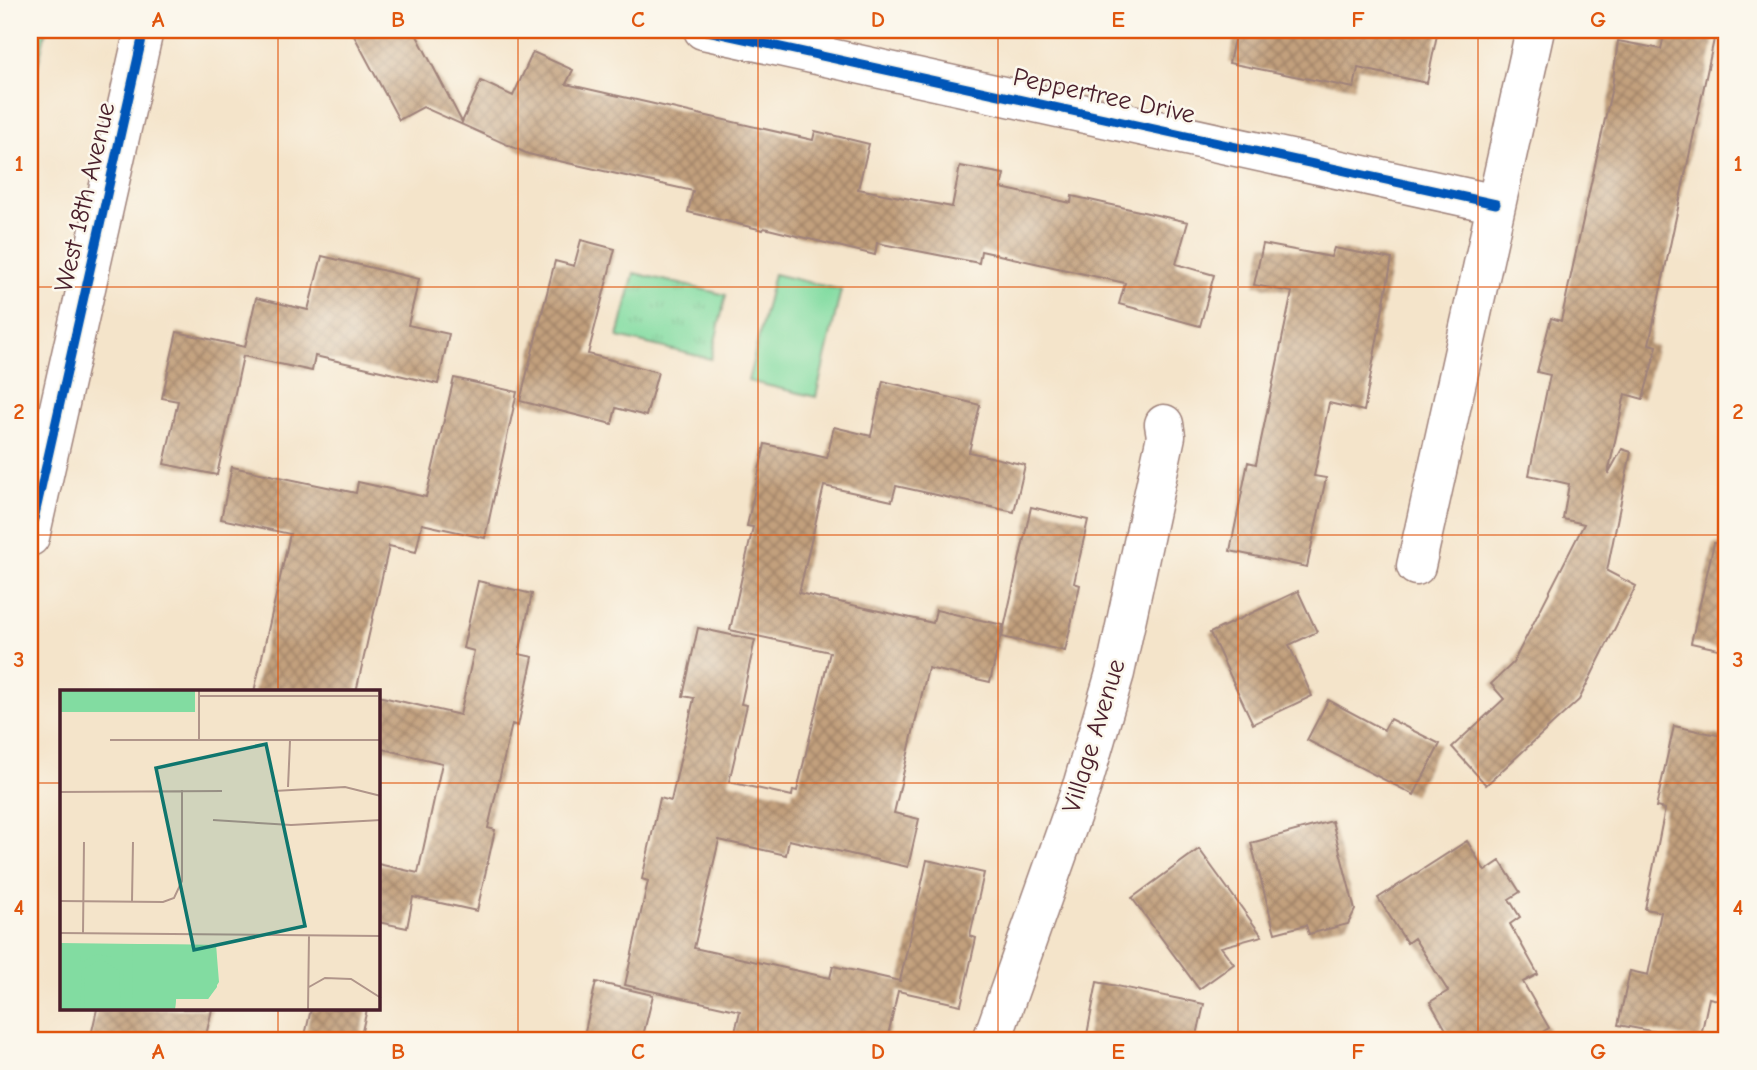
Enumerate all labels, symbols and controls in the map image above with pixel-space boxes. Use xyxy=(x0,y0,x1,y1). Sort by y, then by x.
text: A xyxy=(152,6,165,33)
text: B xyxy=(391,6,405,33)
text: C xyxy=(631,6,645,33)
text: D xyxy=(871,6,885,33)
text: E xyxy=(1111,6,1125,33)
text: F xyxy=(1351,6,1365,33)
text: G xyxy=(1590,6,1606,33)
street label: Peppertree Drive xyxy=(1010,62,1198,130)
street label: West 18th Avenue xyxy=(49,99,121,295)
text: 1 xyxy=(14,150,24,177)
text: 1 xyxy=(1733,150,1743,177)
text: 2 xyxy=(13,398,25,425)
text: 2 xyxy=(1732,398,1744,425)
text: 3 xyxy=(13,646,25,673)
text: 3 xyxy=(1732,646,1744,673)
street label: Village Avenue xyxy=(1056,655,1132,817)
inset map xyxy=(60,690,380,1010)
text: 4 xyxy=(14,894,25,921)
text: 4 xyxy=(1733,894,1744,921)
text: A xyxy=(152,1038,165,1065)
text: B xyxy=(391,1038,405,1065)
text: C xyxy=(631,1038,645,1065)
text: D xyxy=(871,1038,885,1065)
text: E xyxy=(1111,1038,1125,1065)
text: F xyxy=(1351,1038,1365,1065)
text: G xyxy=(1590,1038,1606,1065)

